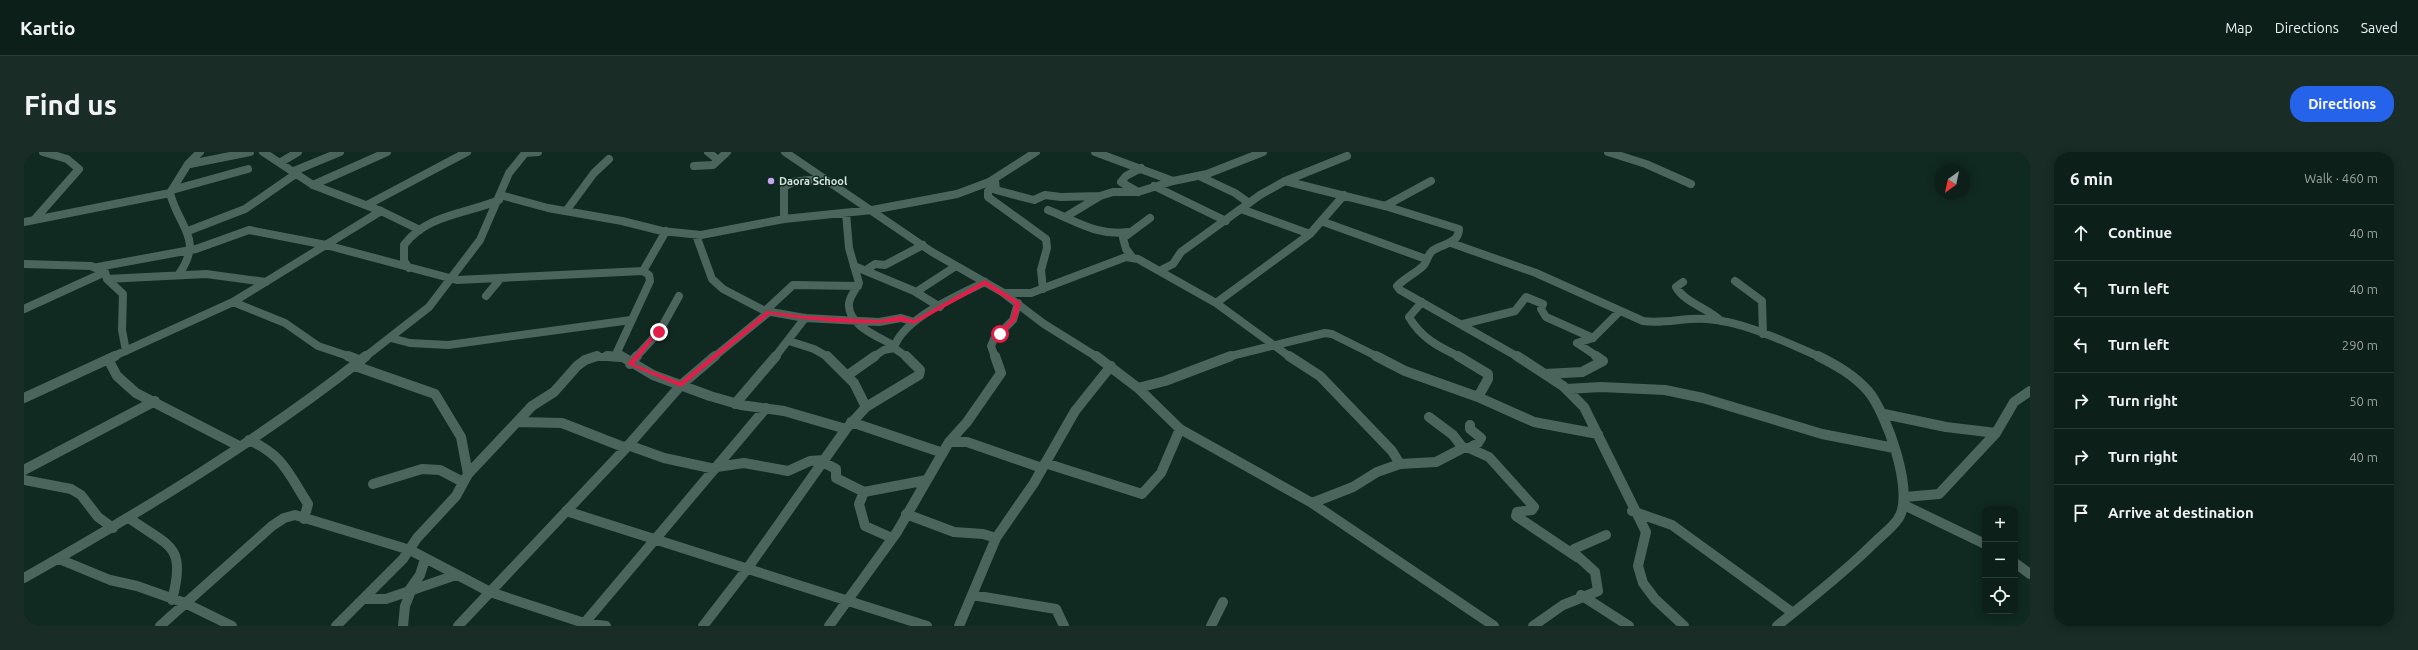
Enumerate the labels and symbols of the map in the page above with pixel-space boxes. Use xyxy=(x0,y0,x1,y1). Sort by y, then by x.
north arrow xyxy=(1934,164,1970,200)
place label: Daora School xyxy=(779,175,848,187)
marker: Daora School xyxy=(766,176,776,186)
route end xyxy=(650,323,668,341)
route start xyxy=(991,325,1009,343)

